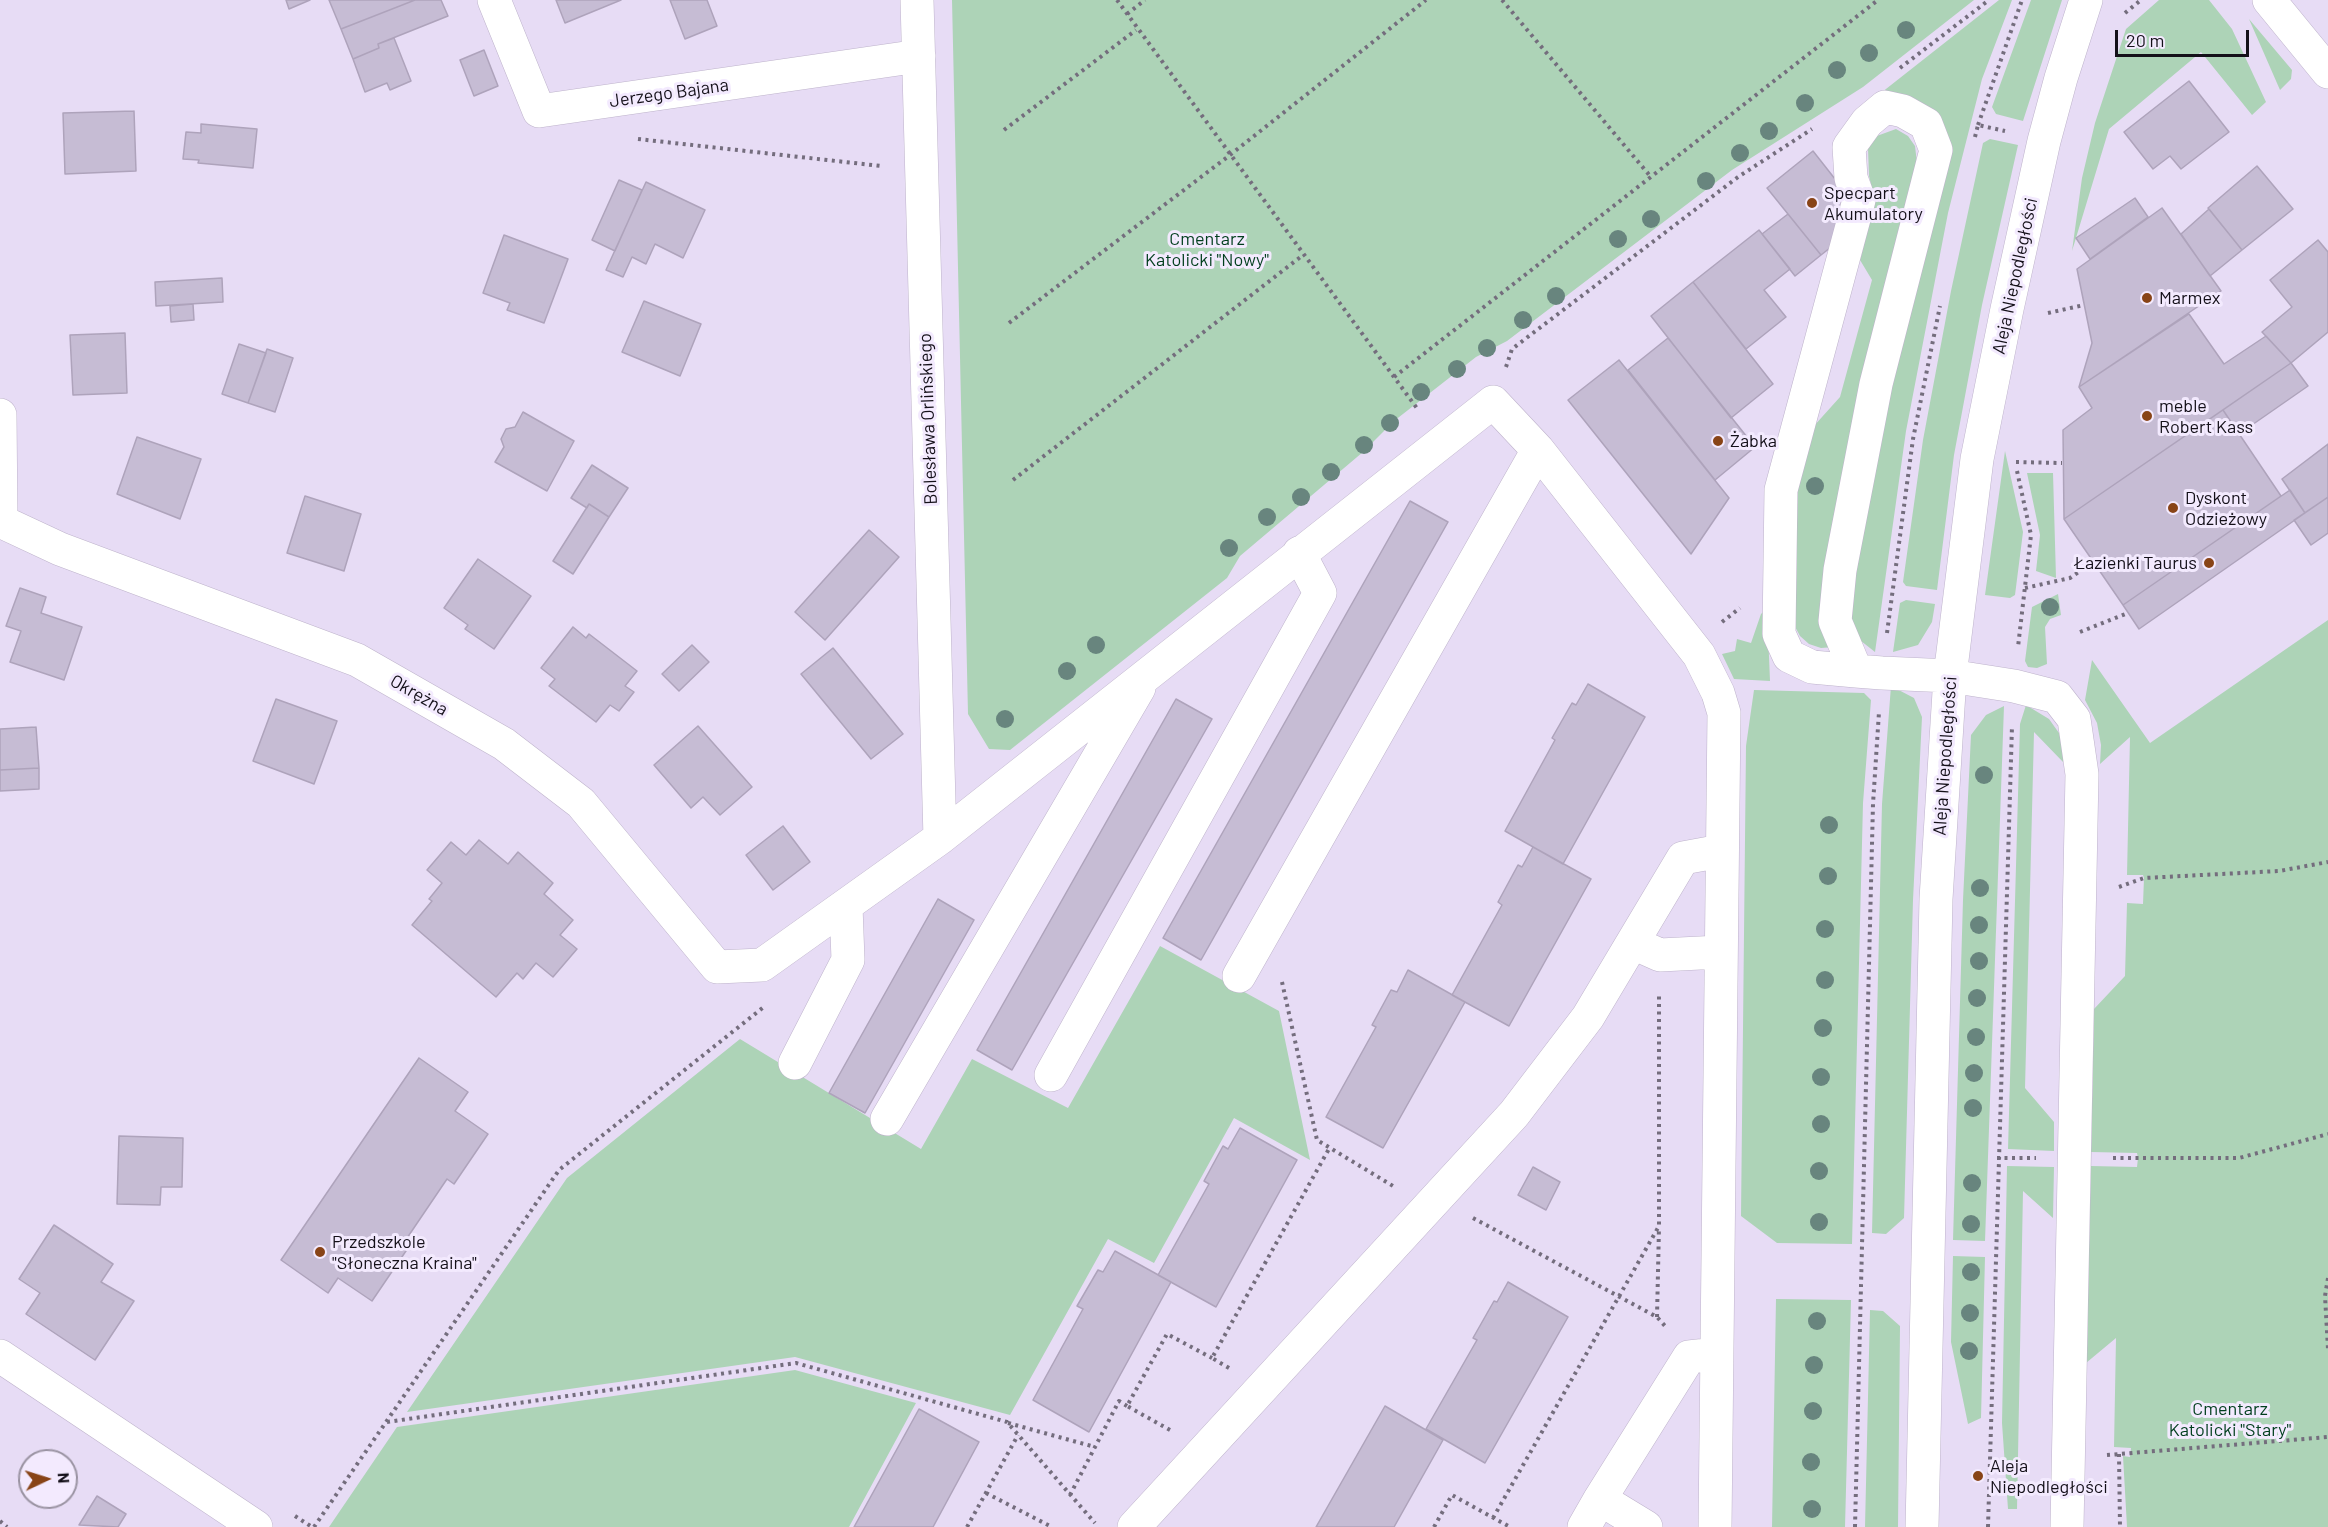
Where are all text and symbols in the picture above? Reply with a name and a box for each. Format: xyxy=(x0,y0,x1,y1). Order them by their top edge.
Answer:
scale bar xyxy=(2118,18,2252,56)
text: 20 m xyxy=(2126,29,2164,51)
street label: Jerzego Bajana xyxy=(608,74,730,112)
place label: Specpart Akumulatory xyxy=(1824,182,1923,224)
marker: Specpart Akumulatory xyxy=(1805,196,1819,210)
street label: Aleja Niepodległości xyxy=(1988,196,2042,356)
park label: Cmentarz Katolicki "Nowy" xyxy=(1145,228,1269,270)
place label: Marmex xyxy=(2159,287,2220,309)
marker: Marmex xyxy=(2140,291,2154,305)
street label: Bolesława Orlińskiego xyxy=(914,333,942,505)
place label: meble Robert Kass xyxy=(2159,395,2253,438)
marker: meble Robert Kass xyxy=(2140,409,2154,423)
place label: Żabka xyxy=(1730,430,1777,452)
marker: Żabka xyxy=(1711,434,1725,448)
place label: Dyskont Odzieżowy xyxy=(2185,487,2267,530)
marker: Dyskont Odzieżowy xyxy=(2166,501,2180,515)
place label: Łazienki Taurus xyxy=(2074,552,2197,574)
marker: Łazienki Taurus xyxy=(2202,556,2216,570)
street label: Okrężna xyxy=(386,670,452,720)
street label: Aleja Niepodległości xyxy=(1929,676,1961,836)
place label: Przedszkole "Słoneczna Kraina" xyxy=(332,1231,477,1274)
marker: Przedszkole "Słoneczna Kraina" xyxy=(313,1245,327,1259)
park label: Cmentarz Katolicki "Stary" xyxy=(2169,1398,2291,1440)
north arrow xyxy=(18,1449,78,1509)
place label: Aleja Niepodległości xyxy=(1990,1455,2108,1498)
marker: Aleja Niepodległości xyxy=(1971,1469,1985,1483)
text: N xyxy=(55,1472,74,1484)

